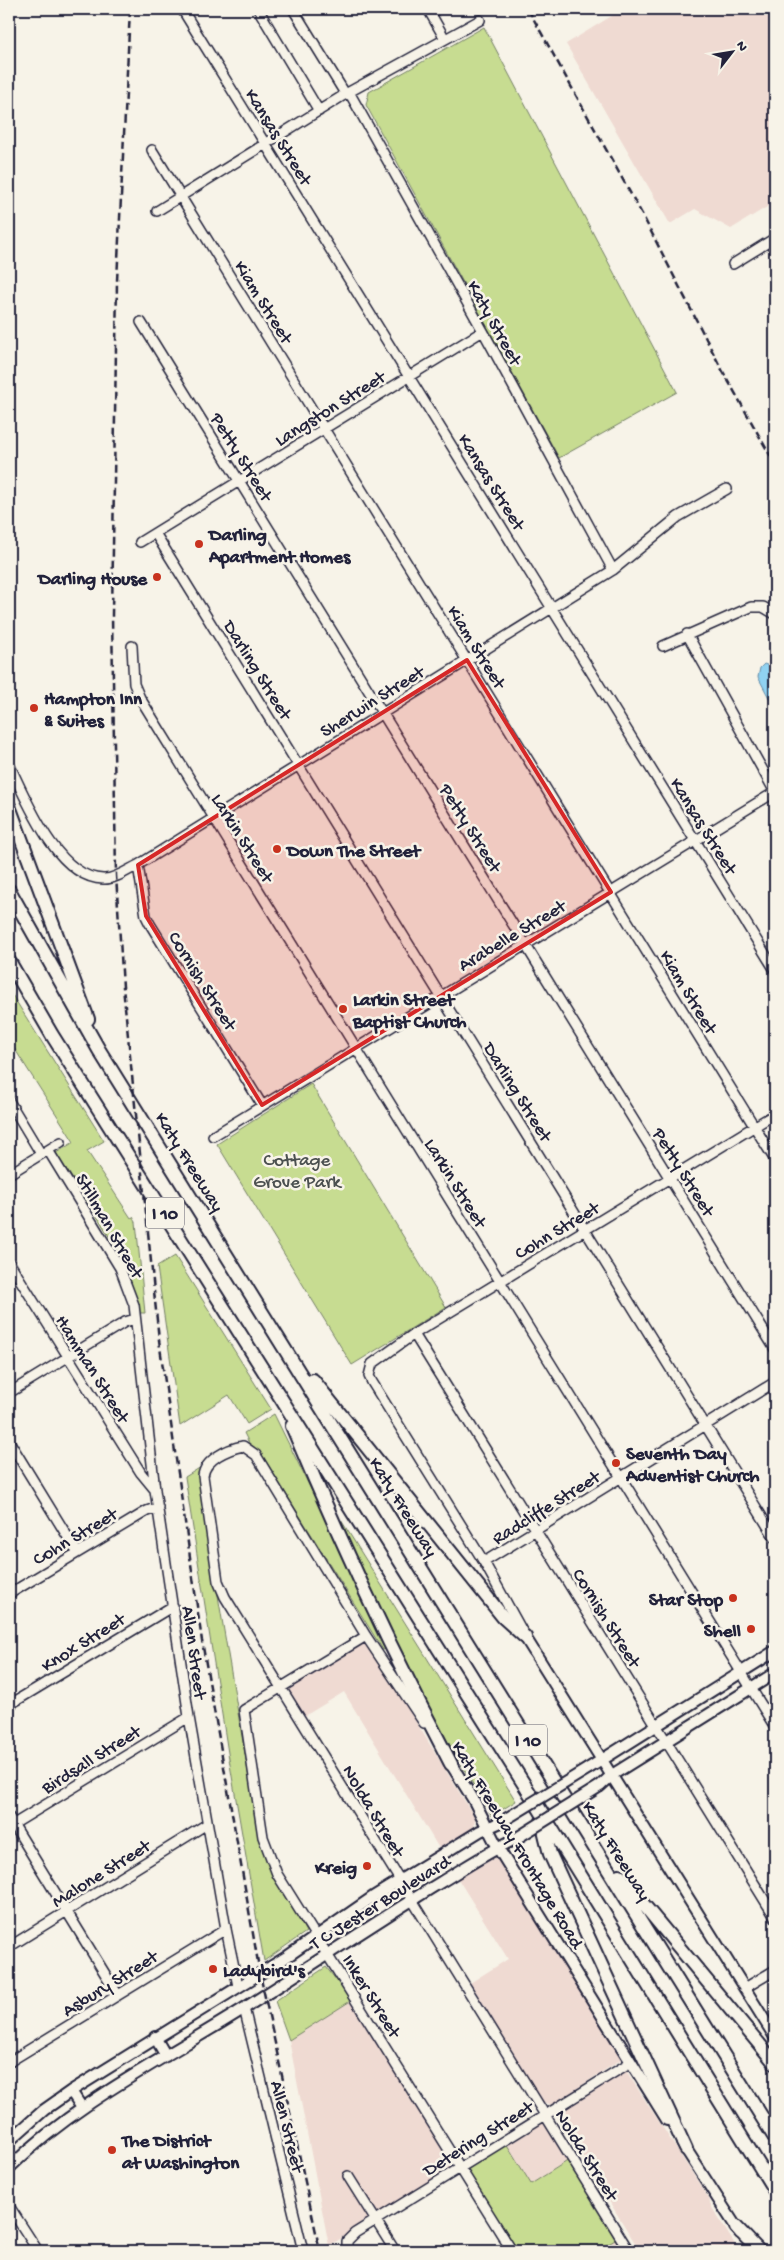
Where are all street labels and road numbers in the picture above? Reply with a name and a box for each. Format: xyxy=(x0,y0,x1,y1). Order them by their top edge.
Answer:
street label: Kansas Street xyxy=(238,85,317,192)
street label: Kiam Street xyxy=(227,257,298,351)
street label: Katy Street xyxy=(460,277,527,372)
street label: Langston Street xyxy=(271,366,392,453)
street label: Petty Street xyxy=(203,408,278,508)
street label: Kansas Street xyxy=(451,430,530,537)
street label: Kiam Street xyxy=(440,602,511,696)
street label: Darling Street xyxy=(215,615,297,727)
street label: Sherwin Street xyxy=(316,661,431,744)
street label: Kansas Street xyxy=(663,774,742,881)
street label: Petty Street xyxy=(432,779,507,879)
street label: Larkin Street xyxy=(205,790,279,890)
street label: Arabelle Street xyxy=(455,895,573,978)
street label: Cornish Street xyxy=(161,928,242,1038)
street label: Kiam Street xyxy=(653,947,722,1041)
street label: Darling Street xyxy=(475,1037,557,1149)
street label: Katy Freeway xyxy=(148,1109,228,1218)
street label: Petty Street xyxy=(645,1123,720,1223)
street label: Larkin Street xyxy=(418,1135,492,1235)
street label: Stillman Street xyxy=(69,1170,148,1285)
street label: Cohn Street xyxy=(511,1197,606,1266)
road number: I 10 xyxy=(146,1198,184,1228)
street label: Hamman Street xyxy=(49,1312,135,1430)
street label: Katy Freeway xyxy=(362,1454,442,1563)
street label: Radcliffe Street xyxy=(489,1465,607,1551)
street label: Cohn Street xyxy=(29,1503,124,1572)
street label: Cornish Street xyxy=(565,1565,646,1675)
street label: Allen Street xyxy=(175,1605,211,1703)
street label: Knox Street xyxy=(38,1608,132,1679)
street label: Birdsall Street xyxy=(37,1720,148,1801)
road number: I 10 xyxy=(509,1724,547,1756)
street label: Katy Freeway Frontage Road xyxy=(445,1738,588,1955)
street label: Nolda Street xyxy=(336,1762,410,1864)
street label: Katy Freeway xyxy=(575,1798,655,1907)
street label: Malone Street xyxy=(48,1834,157,1914)
street label: T C Jester Boulevard xyxy=(305,1850,457,1957)
street label: Asbury Street xyxy=(59,1945,165,2023)
street label: Inker Street xyxy=(335,1951,406,2045)
street label: Allen Street xyxy=(263,2079,309,2177)
street label: Detering Street xyxy=(418,2096,540,2184)
street label: Nolda Street xyxy=(548,2106,623,2208)

